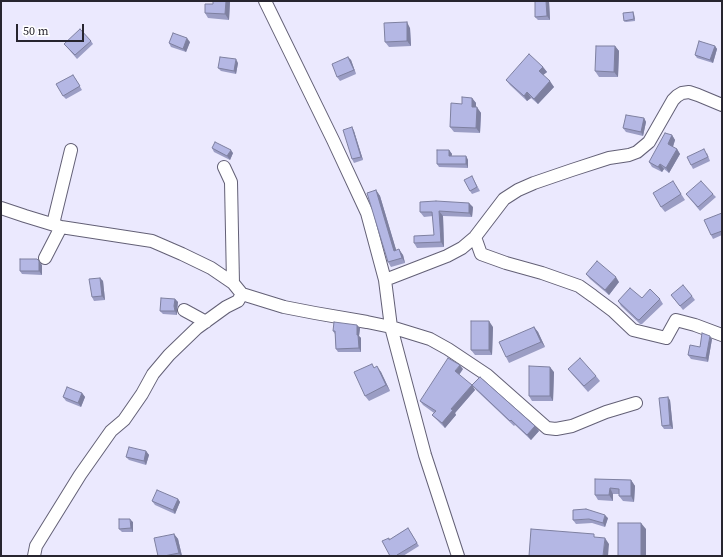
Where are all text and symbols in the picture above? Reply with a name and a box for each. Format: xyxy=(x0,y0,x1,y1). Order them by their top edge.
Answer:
scale bar xyxy=(18,16,86,42)
text: 50 m xyxy=(23,23,49,39)

